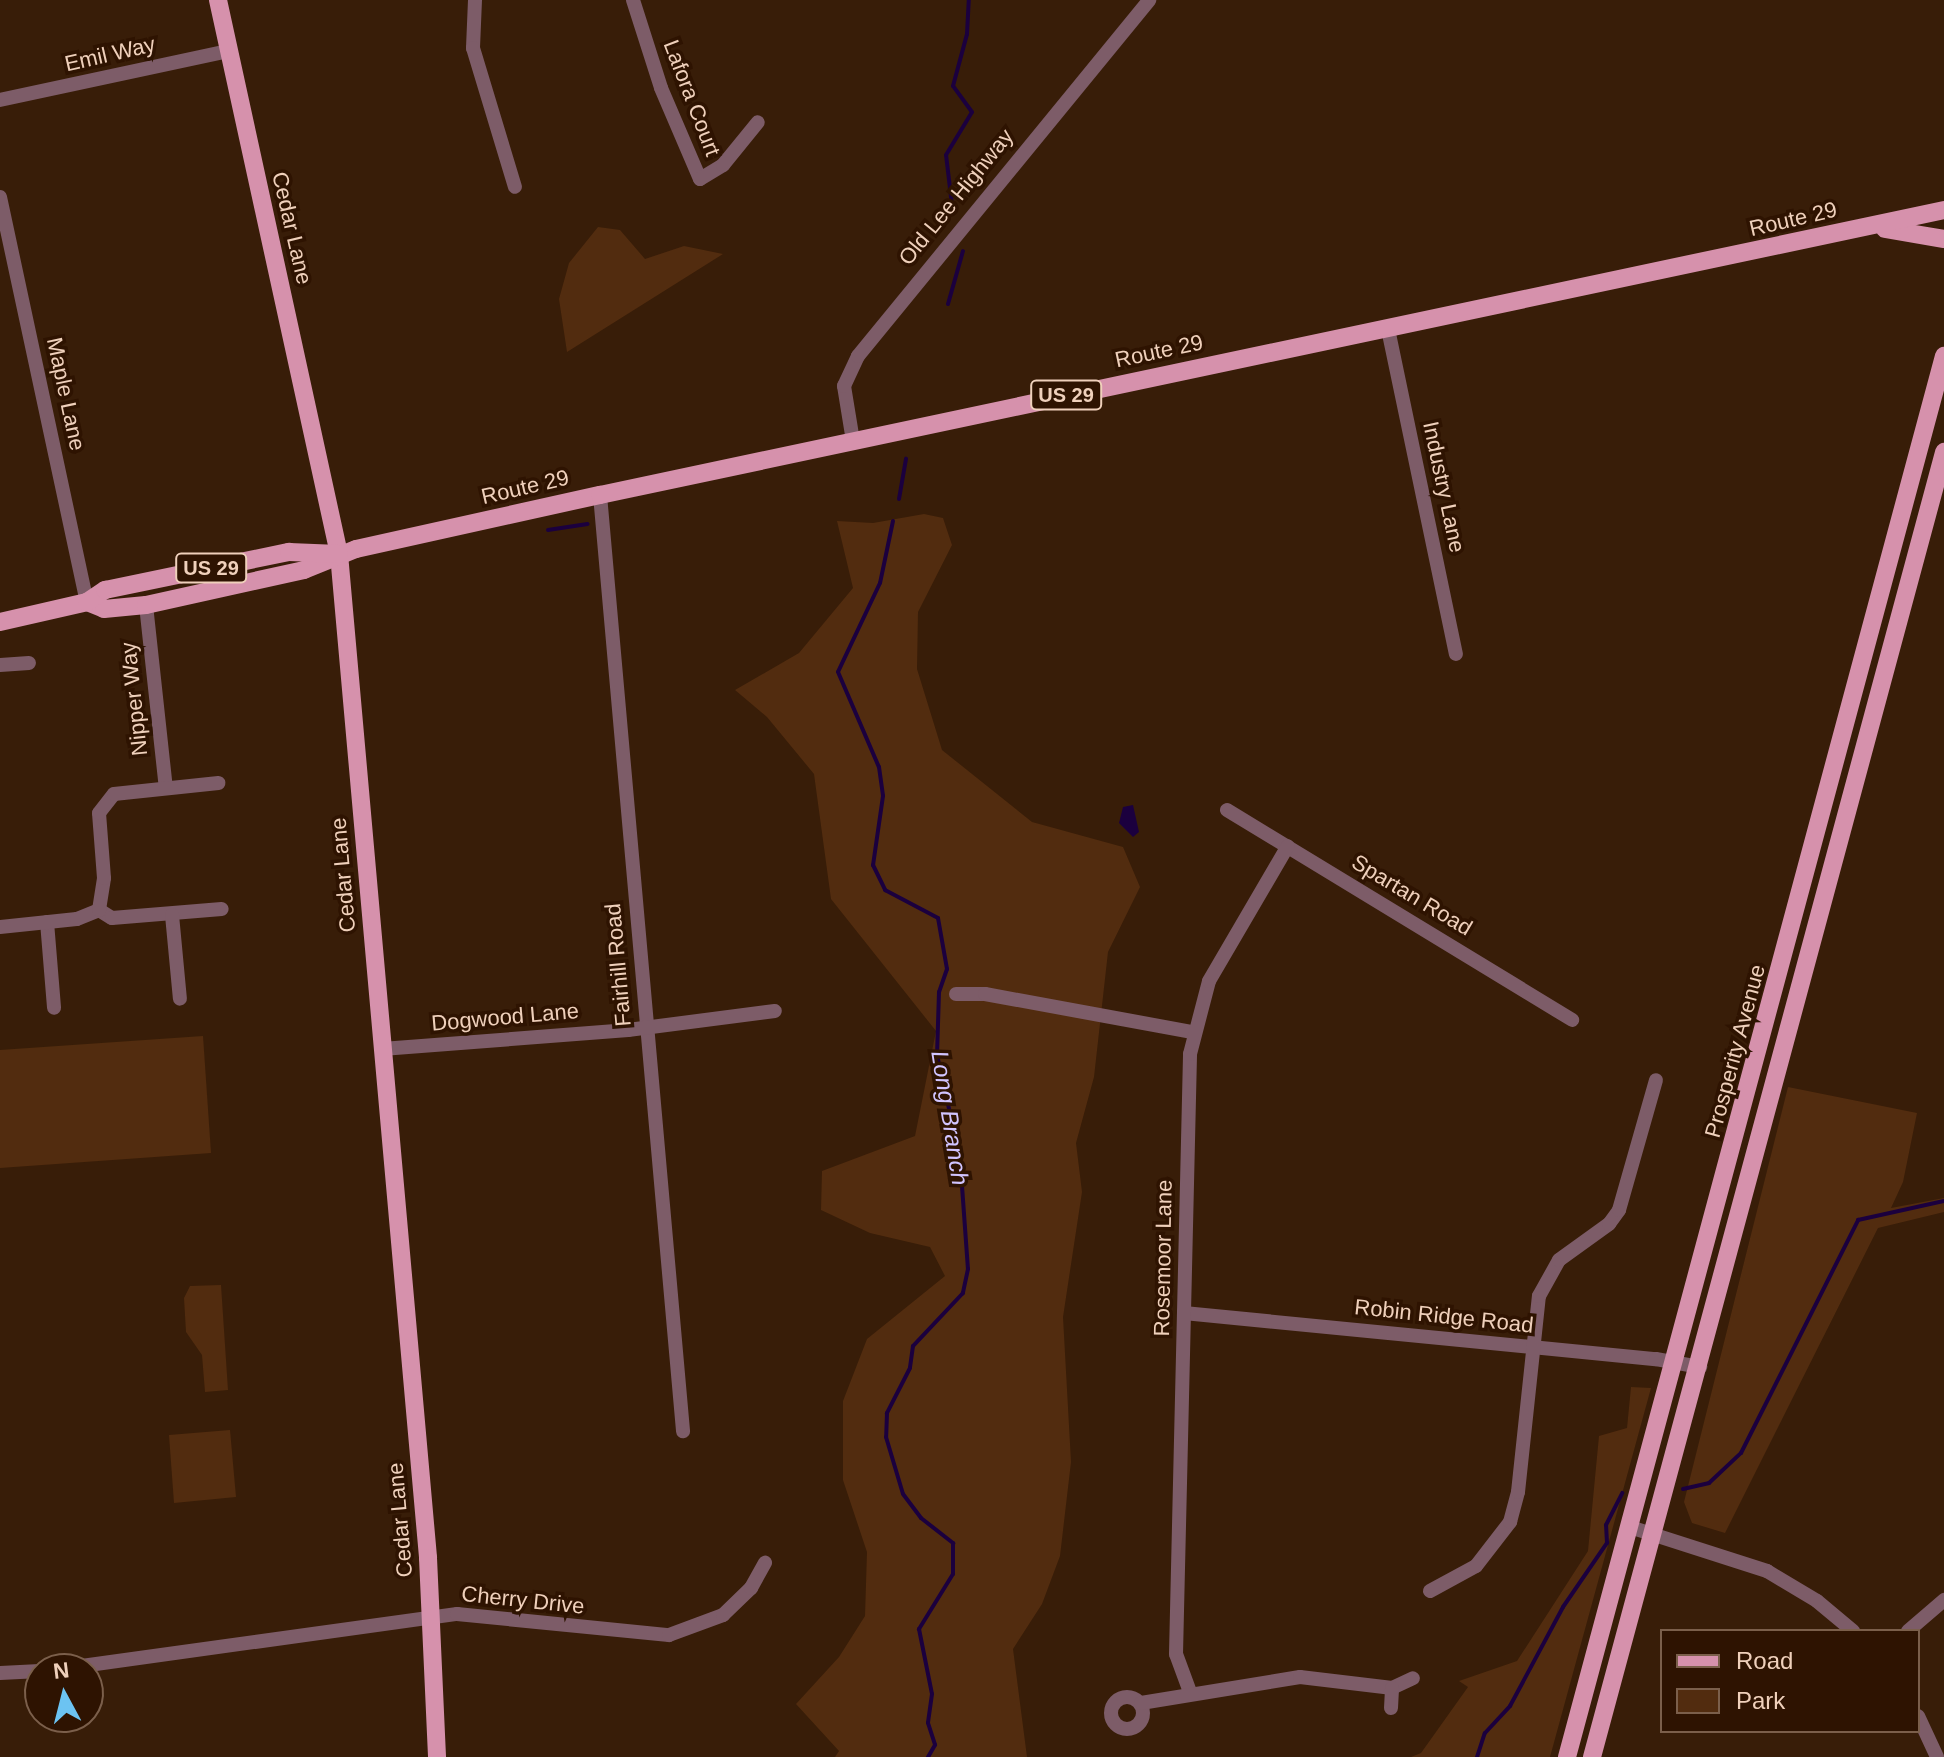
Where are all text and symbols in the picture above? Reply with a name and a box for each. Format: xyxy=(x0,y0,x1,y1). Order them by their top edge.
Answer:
street label: Emil Way xyxy=(62,31,158,77)
street label: Lafora Court xyxy=(658,36,726,160)
street label: Old Lee Highway xyxy=(893,124,1019,270)
street label: Cedar Lane xyxy=(266,169,318,287)
street label: Route 29 xyxy=(1747,196,1839,242)
street label: Route 29 xyxy=(1113,329,1205,373)
street label: Maple Lane xyxy=(41,335,91,453)
road number: US 29 xyxy=(1030,379,1102,411)
street label: Industry Lane xyxy=(1417,419,1471,555)
street label: Route 29 xyxy=(479,464,571,510)
road number: US 29 xyxy=(175,552,247,584)
street label: Nipper Way xyxy=(115,641,153,757)
street label: Cedar Lane xyxy=(325,817,361,933)
street label: Spartan Road xyxy=(1347,849,1477,941)
street label: Fairhill Road xyxy=(599,902,637,1028)
street label: Prosperity Avenue xyxy=(1699,961,1771,1141)
street label: Dogwood Lane xyxy=(430,997,580,1037)
water label: Long Branch xyxy=(925,1049,975,1187)
street label: Rosemoor Lane xyxy=(1148,1180,1178,1336)
street label: Robin Ridge Road xyxy=(1353,1293,1535,1339)
street label: Cedar Lane xyxy=(382,1462,418,1578)
street label: Cherry Drive xyxy=(460,1580,586,1620)
legend xyxy=(1660,1629,1920,1733)
text: Road xyxy=(1736,1647,1793,1674)
north arrow xyxy=(24,1653,104,1733)
text: N xyxy=(52,1657,71,1684)
text: Park xyxy=(1736,1687,1785,1714)

